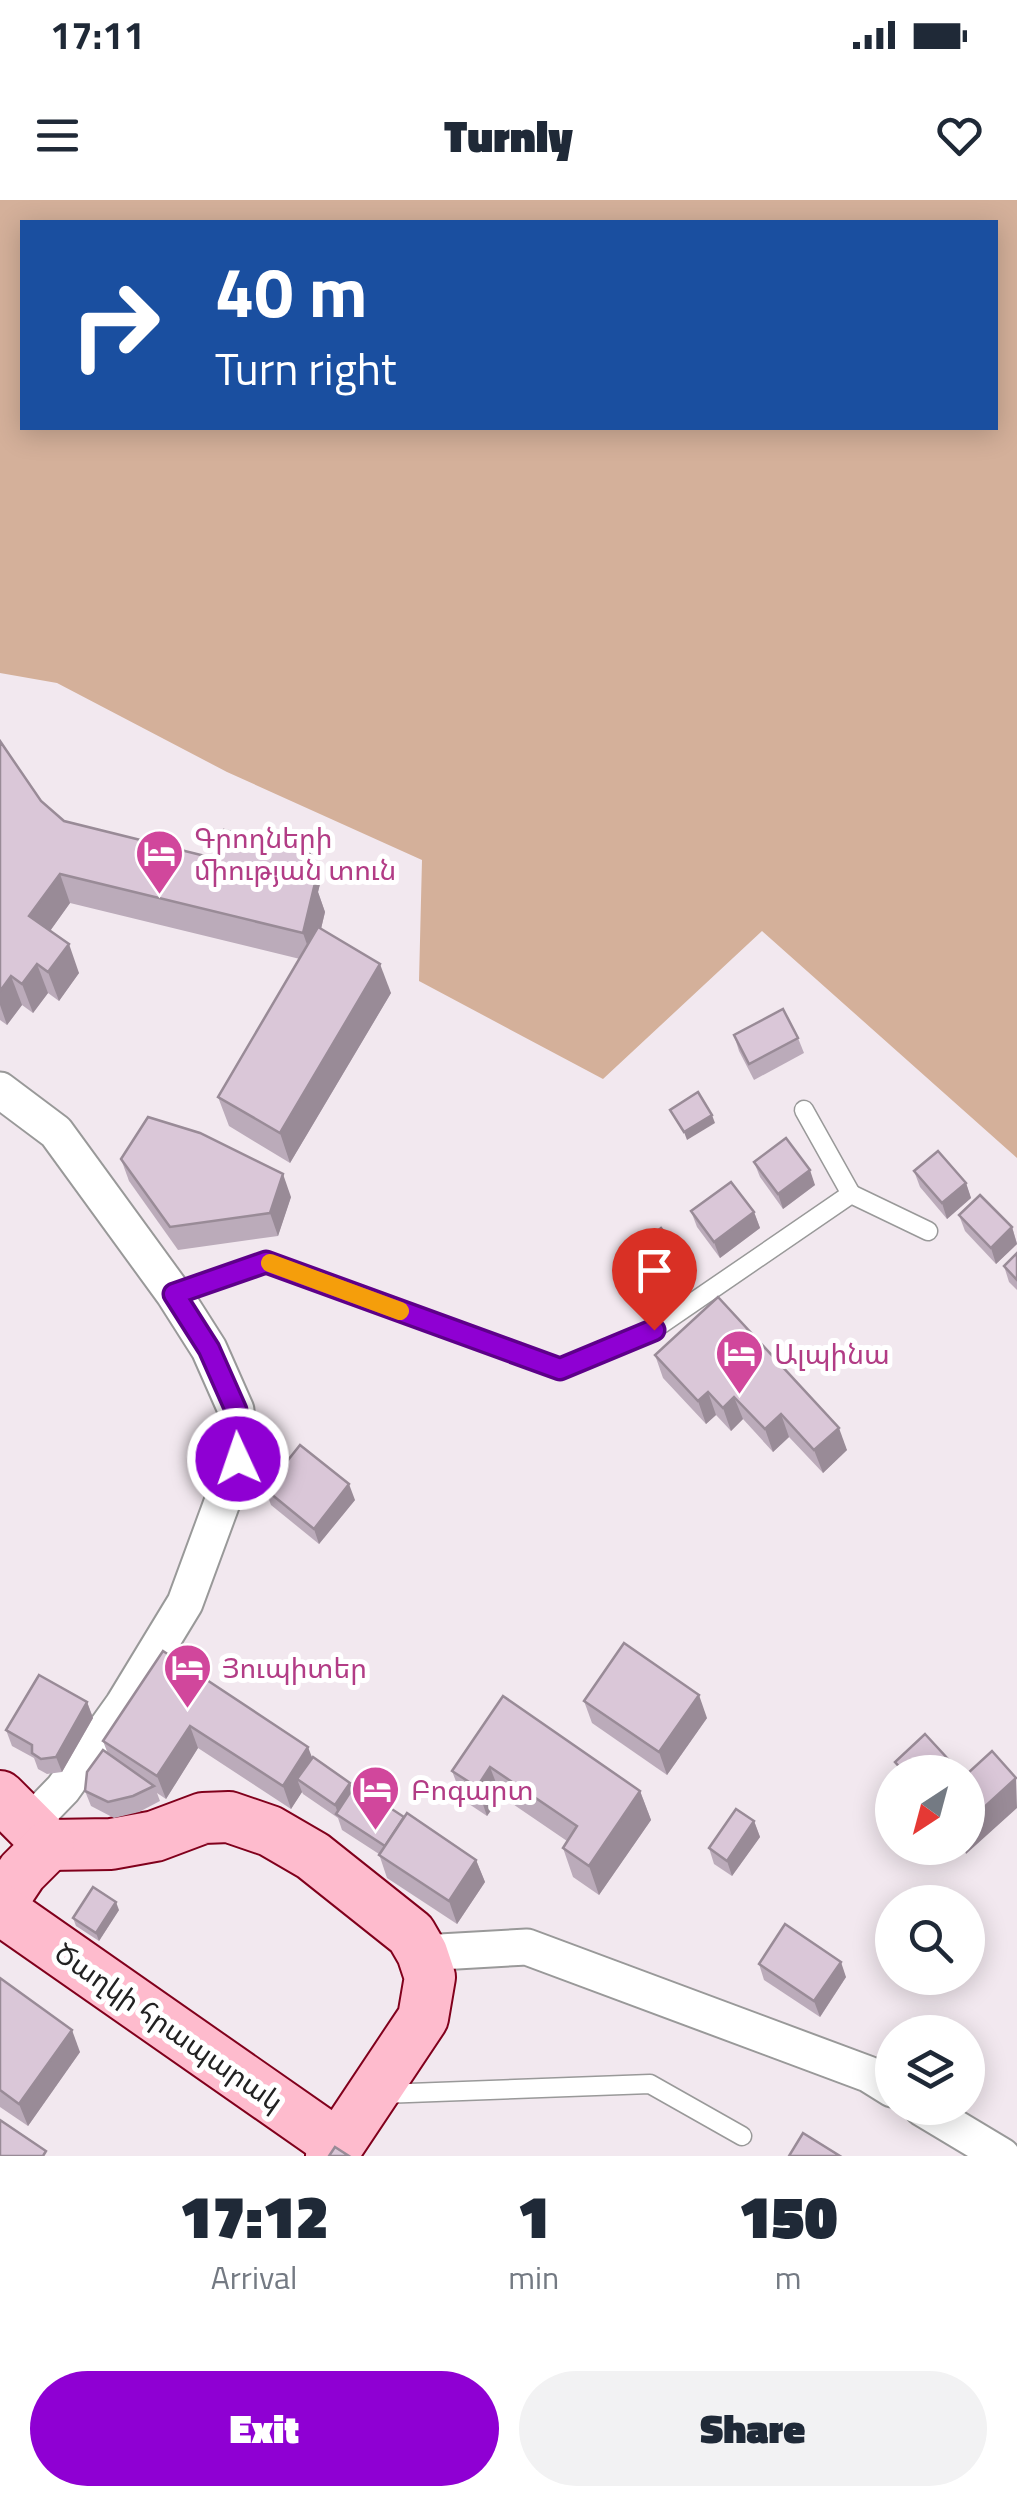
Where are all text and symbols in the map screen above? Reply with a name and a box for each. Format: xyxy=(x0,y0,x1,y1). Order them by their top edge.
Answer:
text: 17:11 xyxy=(50,6,145,64)
text: Turnly xyxy=(444,101,573,169)
icon: menu xyxy=(30,108,85,163)
icon: heart xyxy=(932,108,987,163)
text: 40 m xyxy=(215,238,368,344)
icon: right xyxy=(50,260,180,390)
text: Turn right xyxy=(215,334,397,402)
place label: Գրողների միության տուն xyxy=(194,816,396,891)
hotel icon: Գրողների միության տուն xyxy=(133,828,185,896)
pin xyxy=(612,1228,697,1331)
icon: arrive xyxy=(627,1243,682,1298)
hotel icon: Ալպինա xyxy=(713,1328,765,1396)
place label: Ալպինա xyxy=(774,1332,890,1375)
position arrow xyxy=(186,1407,290,1511)
hotel icon: Յուպիտեր xyxy=(161,1642,213,1710)
place label: Յուպիտեր xyxy=(222,1646,367,1689)
north arrow xyxy=(875,1755,985,1865)
map controls xyxy=(875,1755,985,2125)
hotel icon: Բոգարտ xyxy=(350,1764,402,1832)
place label: Բոգարտ xyxy=(411,1768,534,1811)
button: search xyxy=(875,1885,985,1995)
street label: Ծաղկի հրապարակ xyxy=(46,1931,293,2122)
button: layers xyxy=(875,2015,985,2125)
text: 17:12 xyxy=(179,2170,329,2261)
text: 1 xyxy=(517,2170,550,2261)
text: 150 xyxy=(739,2170,838,2261)
text: Arrival xyxy=(211,2253,297,2301)
text: min xyxy=(508,2253,559,2301)
text: m xyxy=(775,2253,801,2301)
button: Exit xyxy=(30,2371,499,2486)
button: Share xyxy=(519,2371,987,2486)

